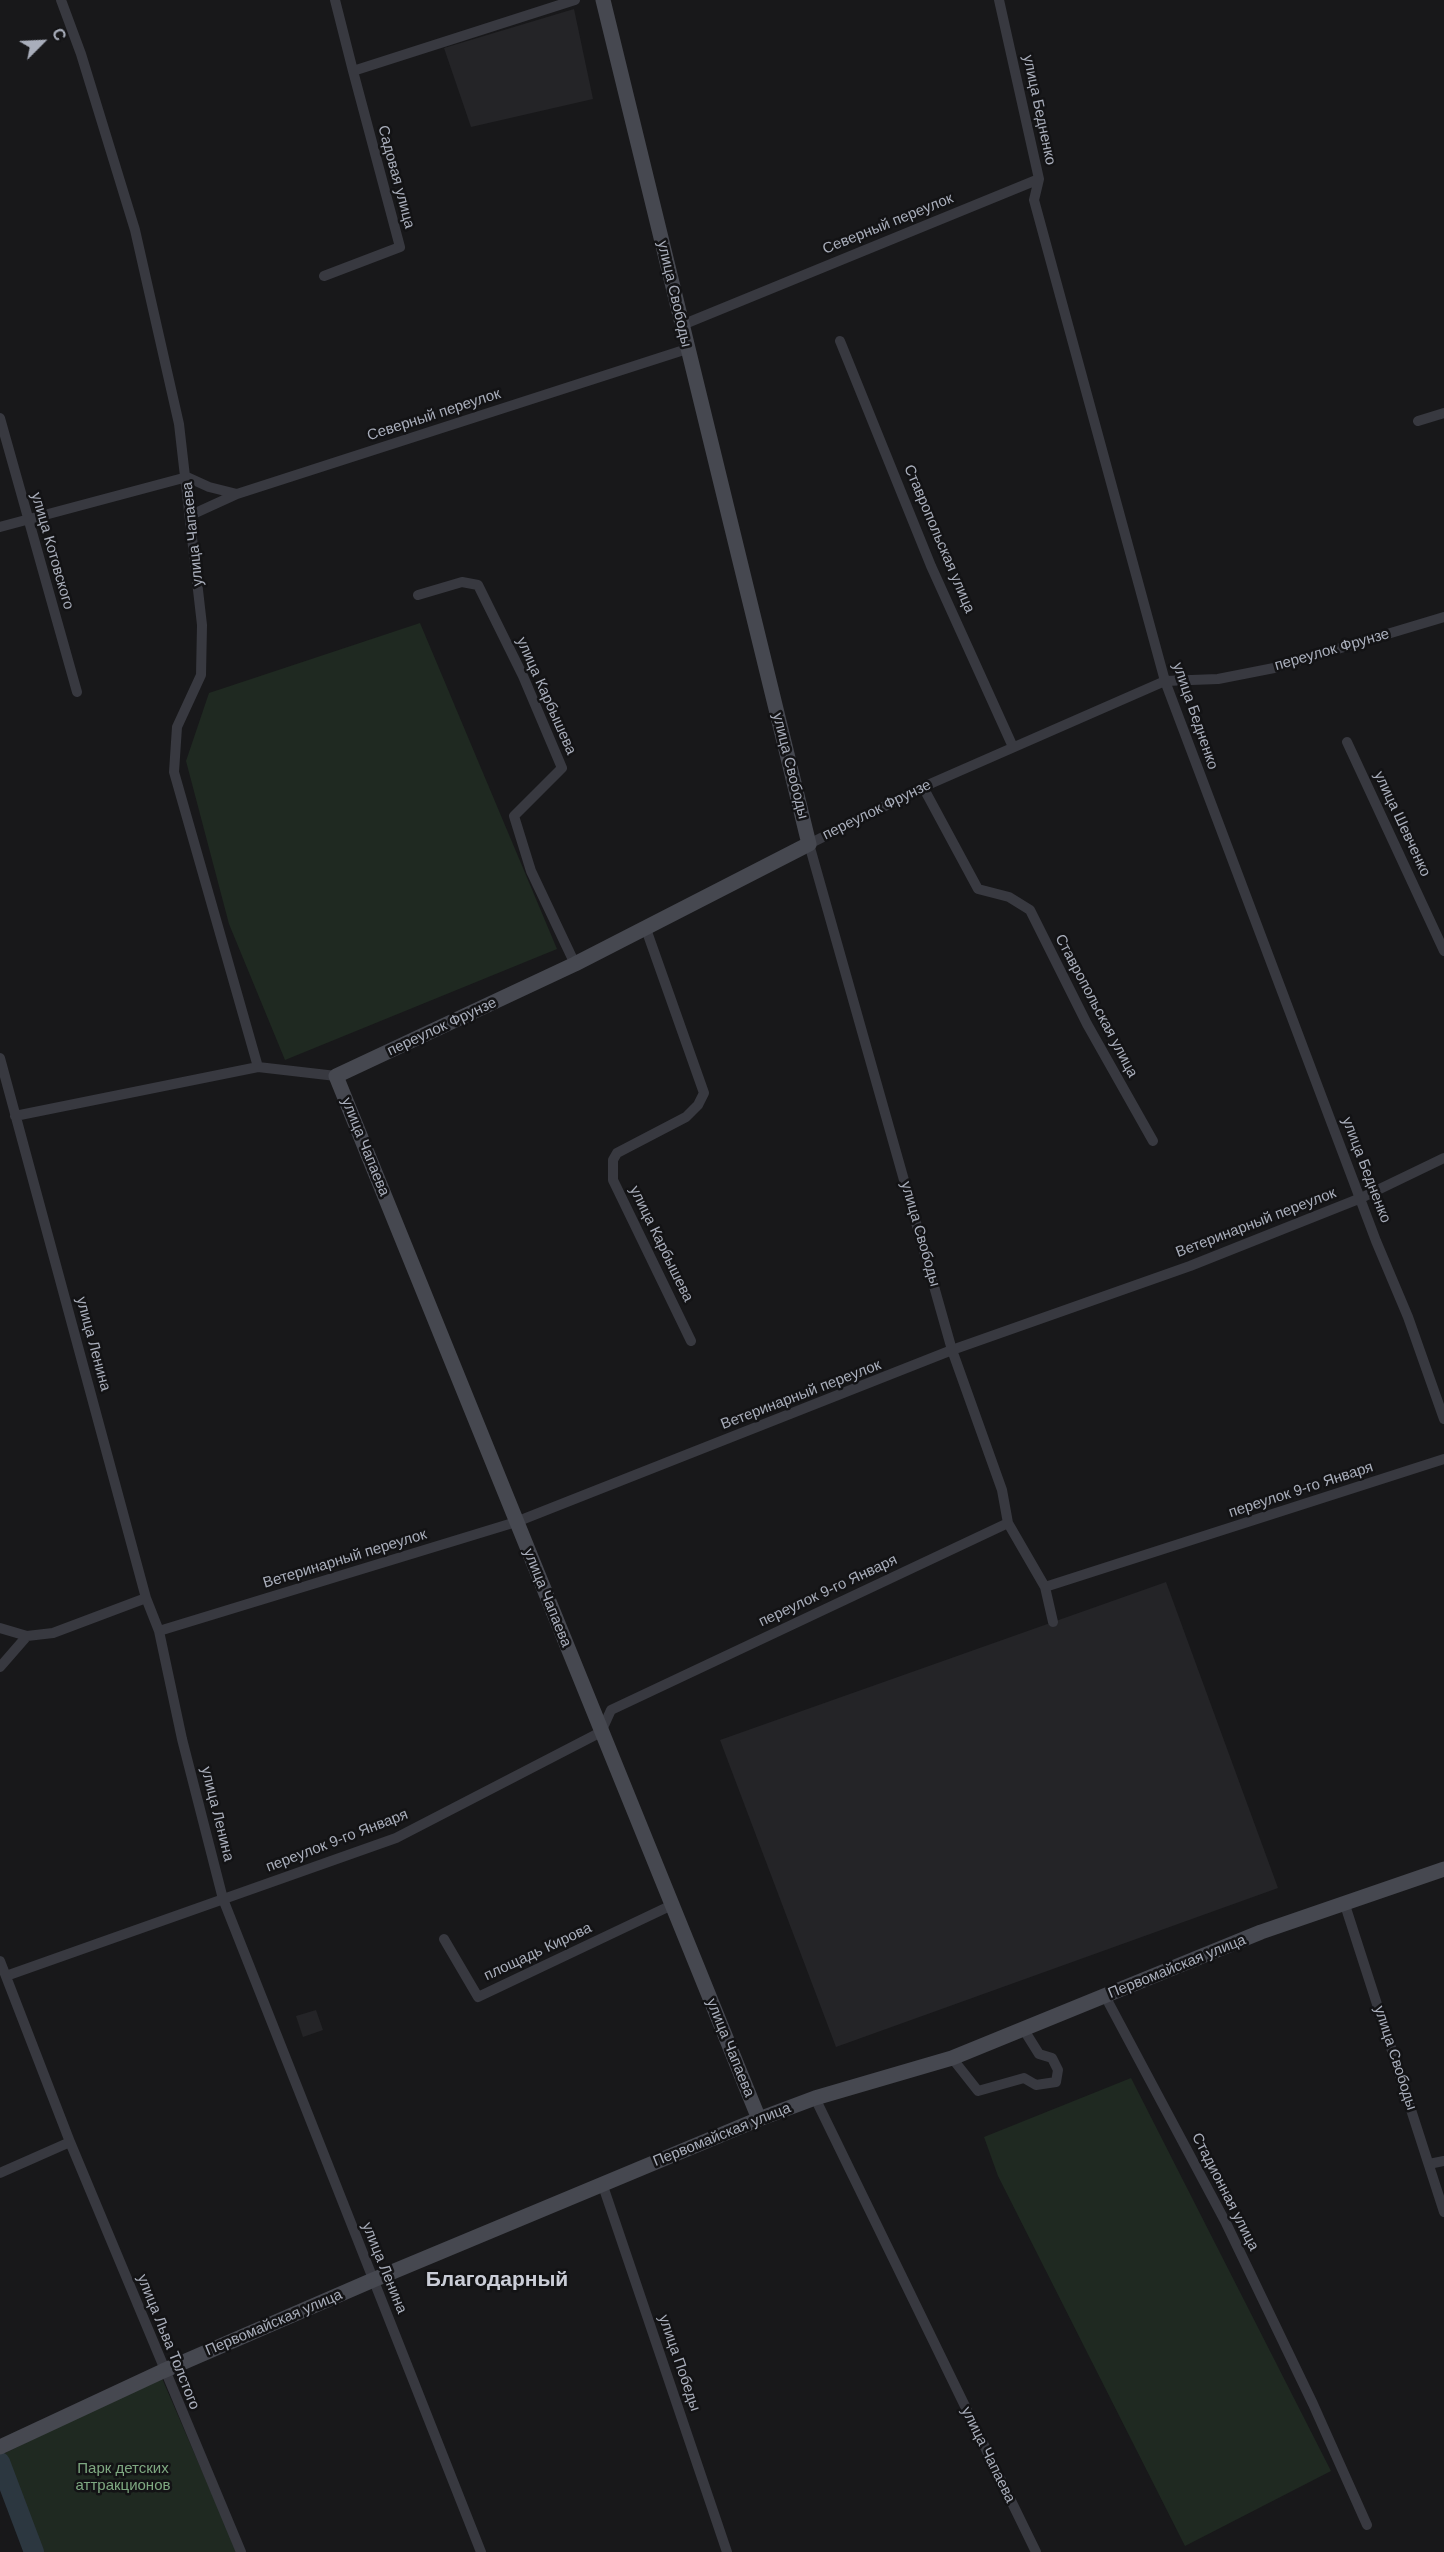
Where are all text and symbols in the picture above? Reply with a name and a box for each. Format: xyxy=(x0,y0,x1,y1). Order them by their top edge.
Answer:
north arrow xyxy=(12,12,72,72)
text: С xyxy=(49,26,69,43)
street label: улица Бедненко xyxy=(1019,53,1059,167)
street label: Садовая улица xyxy=(374,123,418,231)
street label: Северный переулок xyxy=(820,190,956,258)
street label: улица Свободы xyxy=(653,239,695,349)
street label: Северный переулок xyxy=(365,385,503,445)
street label: Ставропольская улица xyxy=(900,462,978,616)
street label: улица Чапаева xyxy=(179,481,207,587)
street label: улица Котовского xyxy=(27,490,77,612)
street label: переулок Фрунзе xyxy=(1273,625,1391,675)
street label: улица Карбышева xyxy=(512,634,580,758)
street label: улица Бедненко xyxy=(1168,660,1222,772)
street label: улица Свободы xyxy=(768,711,812,821)
street label: улица Шевченко xyxy=(1370,768,1434,880)
street label: переулок Фрунзе xyxy=(820,776,934,844)
street label: Ставропольская улица xyxy=(1051,931,1141,1081)
street label: переулок Фрунзе xyxy=(384,994,500,1060)
street label: улица Чапаева xyxy=(337,1095,393,1199)
street label: улица Бедненко xyxy=(1338,1114,1394,1226)
street label: улица Свободы xyxy=(896,1179,944,1289)
street label: улица Карбышева xyxy=(625,1183,697,1305)
street label: Ветеринарный переулок xyxy=(1173,1184,1339,1262)
street label: улица Ленина xyxy=(72,1295,114,1393)
street label: Ветеринарный переулок xyxy=(718,1356,884,1434)
street label: переулок 9-го Января xyxy=(1227,1458,1375,1522)
street label: Ветеринарный переулок xyxy=(261,1526,429,1592)
street label: улица Чапаева xyxy=(519,1546,575,1650)
street label: переулок 9-го Января xyxy=(756,1551,900,1631)
street label: улица Ленина xyxy=(197,1765,237,1863)
street label: переулок 9-го Января xyxy=(263,1806,411,1876)
street label: площадь Кирова xyxy=(481,1919,595,1985)
street label: Первомайская улица xyxy=(1106,1931,1248,2003)
street label: улица Чапаева xyxy=(702,1996,758,2100)
street label: улица Свободы xyxy=(1370,2004,1420,2112)
street label: Первомайская улица xyxy=(651,2099,793,2171)
street label: Стадионная улица xyxy=(1188,2130,1262,2254)
street label: улица Ленина xyxy=(358,2220,410,2316)
district label: Благодарный xyxy=(426,2267,568,2293)
street label: улица Льва Толстого xyxy=(133,2272,203,2412)
street label: Первомайская улица xyxy=(203,2286,345,2360)
street label: улица Победы xyxy=(654,2313,704,2413)
street label: улица Чапаева xyxy=(957,2404,1019,2506)
park label: Парк детских аттракционов xyxy=(76,2460,170,2495)

